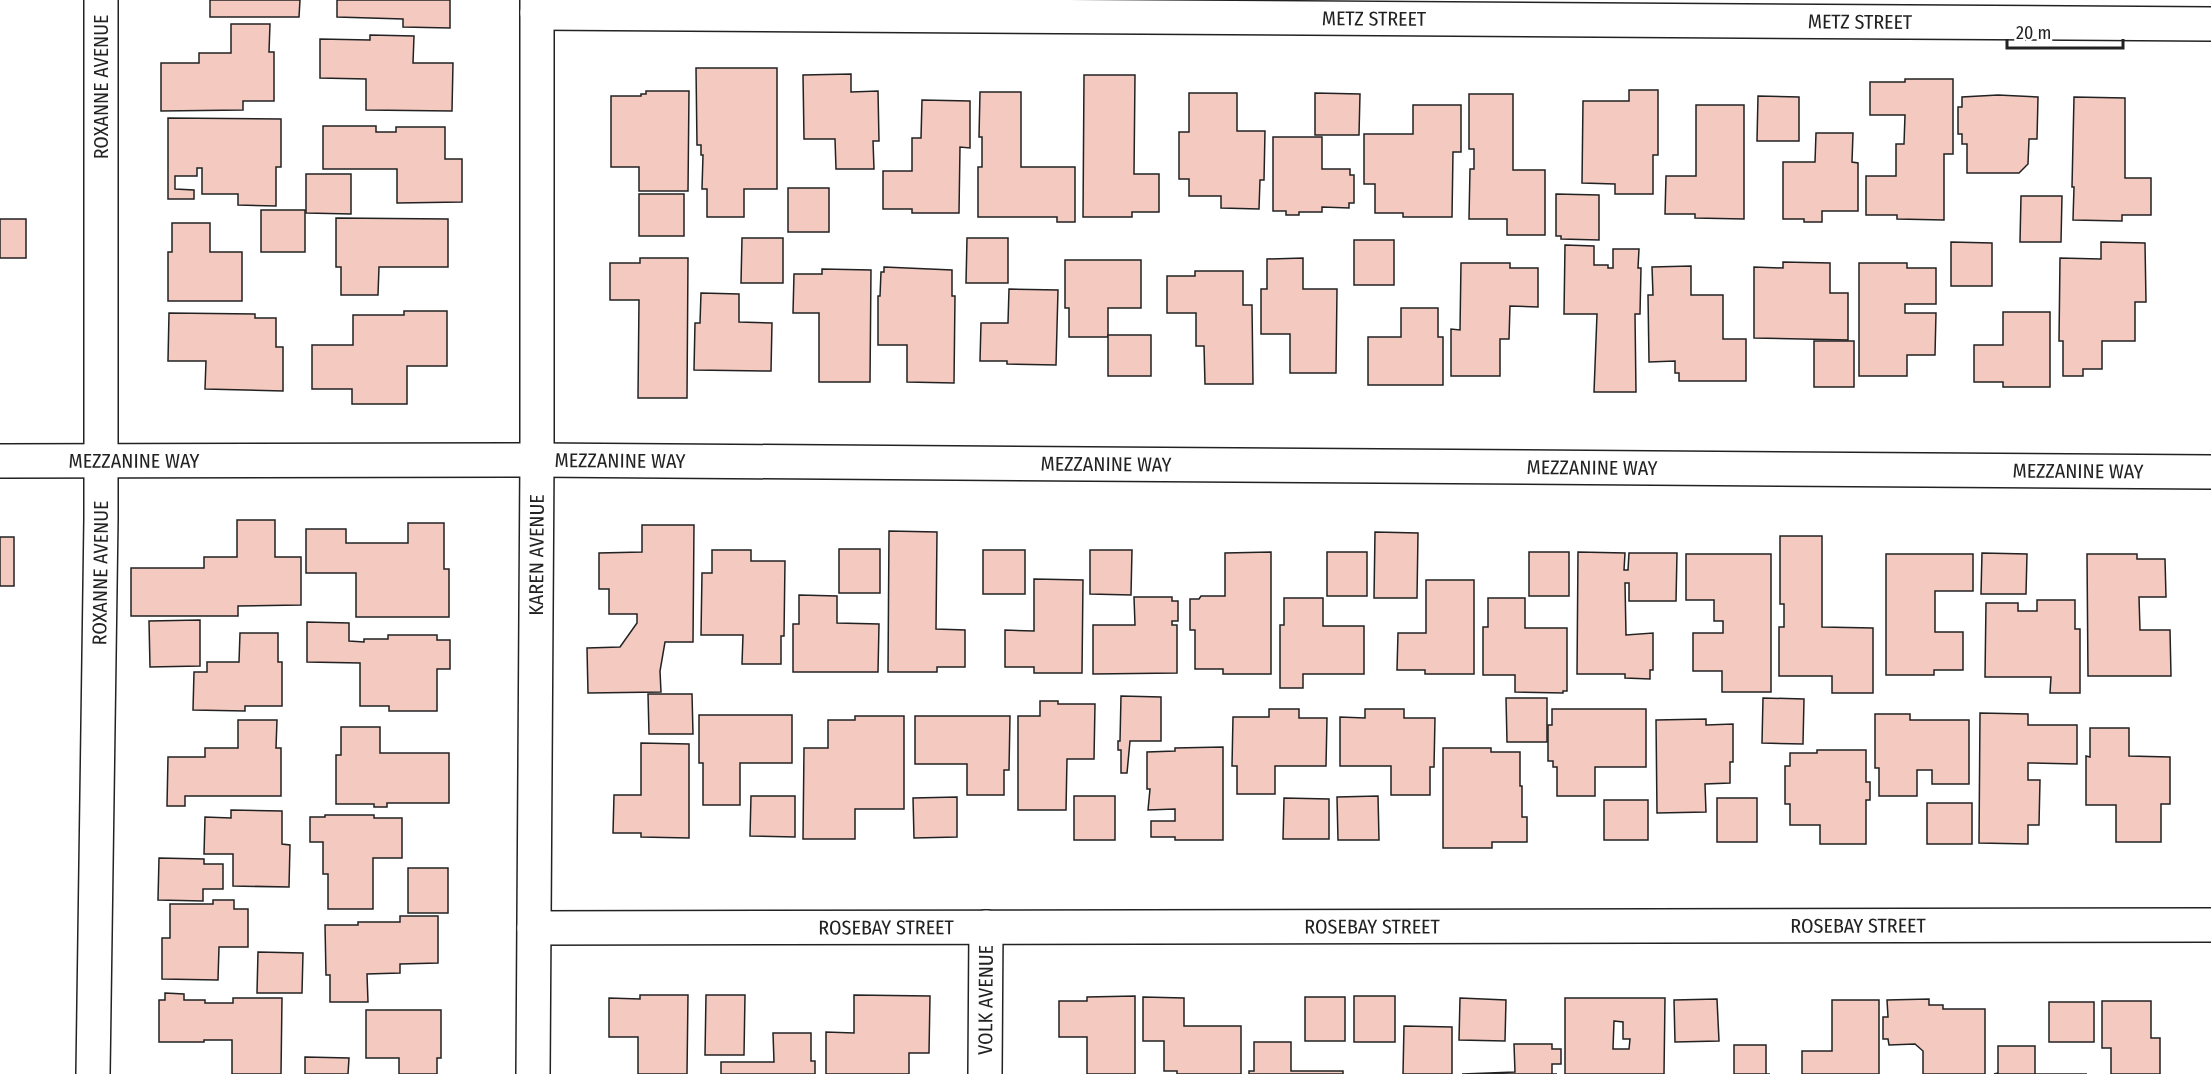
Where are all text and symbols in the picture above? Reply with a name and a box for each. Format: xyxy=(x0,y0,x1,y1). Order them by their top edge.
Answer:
street label: METZ STREET xyxy=(1322,6,1427,31)
street label: METZ STREET xyxy=(1808,9,1913,34)
scale bar xyxy=(2007,12,2122,50)
street label: ROXANNE AVENUE xyxy=(89,15,113,159)
text: 20 m xyxy=(2016,22,2051,44)
street label: MEZZANINE WAY xyxy=(554,448,686,473)
street label: MEZZANINE WAY xyxy=(69,449,200,473)
street label: MEZZANINE WAY xyxy=(1040,452,1172,477)
street label: MEZZANINE WAY xyxy=(1526,455,1658,480)
street label: MEZZANINE WAY xyxy=(2012,459,2144,484)
street label: KAREN AVENUE xyxy=(524,494,549,616)
street label: ROXANNE AVENUE xyxy=(87,501,113,646)
street label: ROSEBAY STREET xyxy=(1304,914,1440,939)
street label: ROSEBAY STREET xyxy=(1790,914,1926,938)
street label: ROSEBAY STREET xyxy=(818,915,954,939)
street label: VOLK AVENUE xyxy=(973,945,998,1055)

